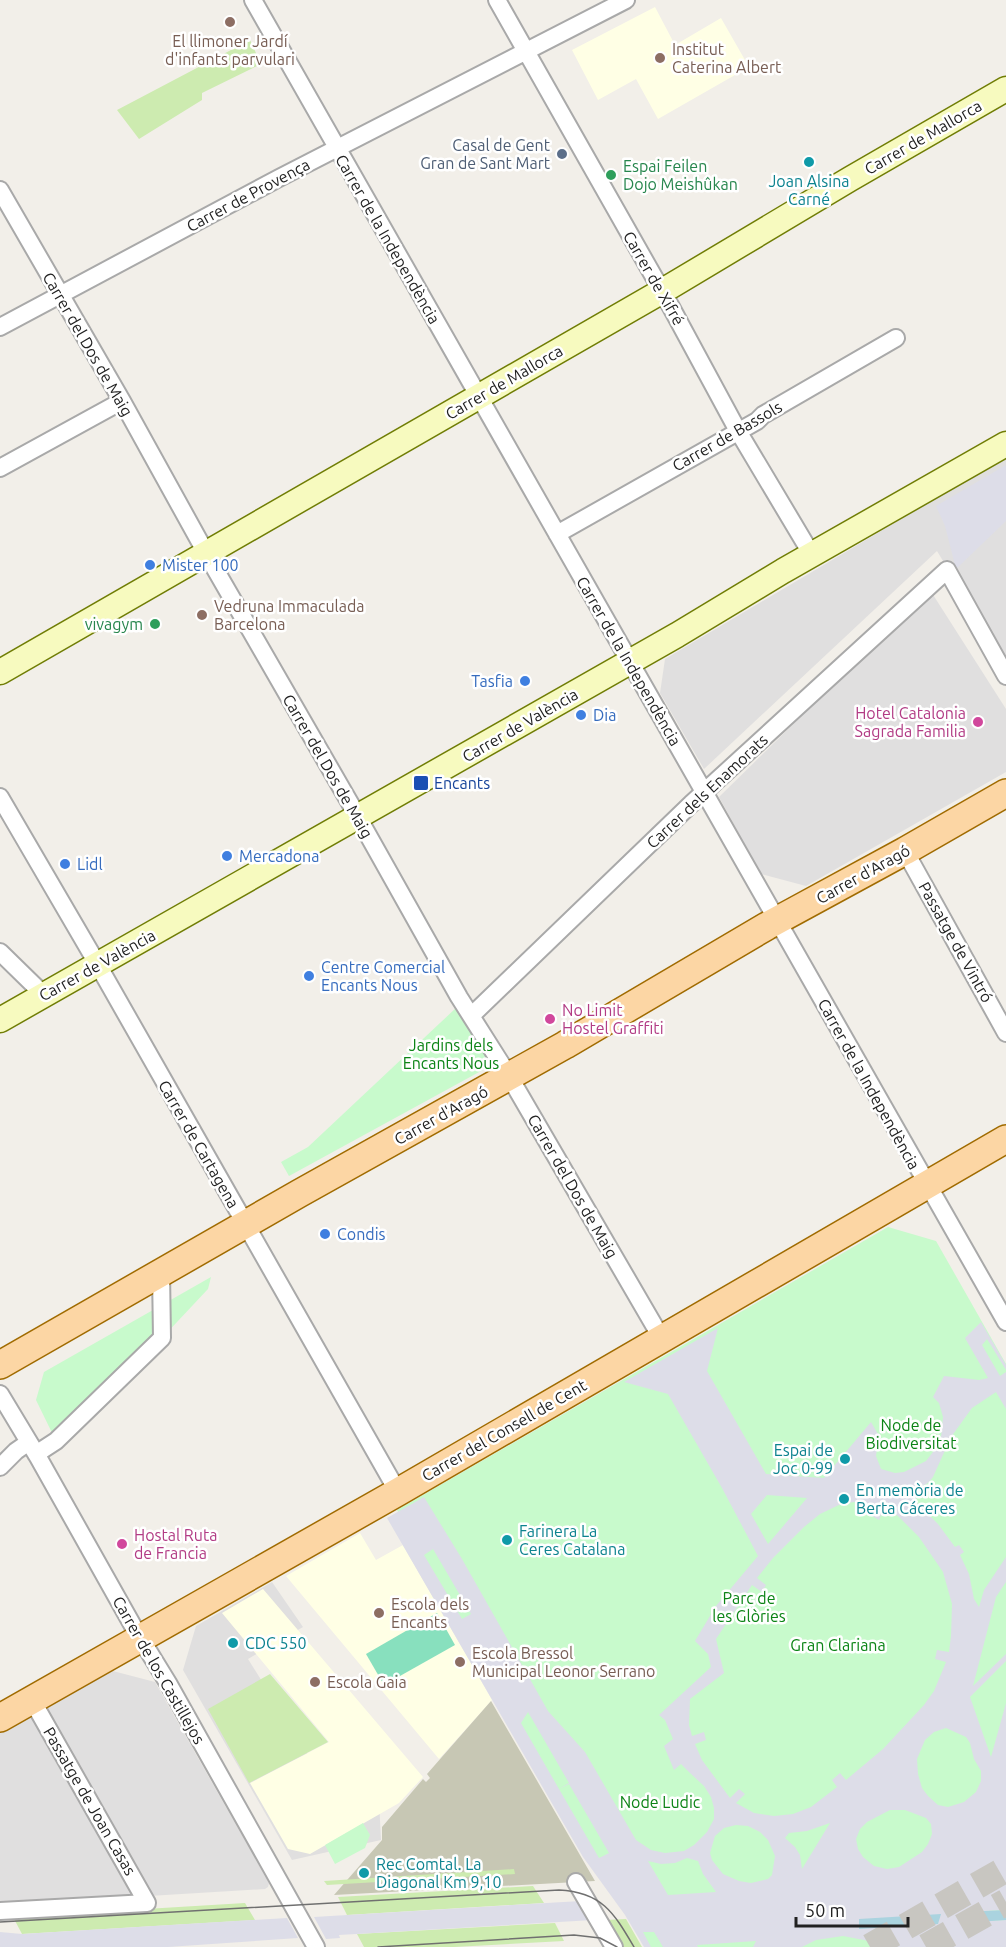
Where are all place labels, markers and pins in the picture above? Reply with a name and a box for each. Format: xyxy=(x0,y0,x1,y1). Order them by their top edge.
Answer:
marker: El llimoner Jardí d'infants parvulari xyxy=(223,15,237,29)
place label: El llimoner Jardí d'infants parvulari xyxy=(165,32,295,68)
place label: Institut Caterina Albert xyxy=(672,40,782,76)
marker: Institut Caterina Albert xyxy=(653,51,667,65)
place label: Casal de Gent Gran de Sant Mart xyxy=(420,136,551,172)
marker: Casal de Gent Gran de Sant Mart xyxy=(555,147,569,161)
marker: Joan Alsina Carné xyxy=(802,155,816,169)
place label: Espai Feilen Dojo Meishûkan xyxy=(623,157,738,193)
marker: Espai Feilen Dojo Meishûkan xyxy=(604,168,618,182)
place label: Joan Alsina Carné xyxy=(768,172,850,208)
place label: Mister 100 xyxy=(162,556,239,574)
marker: Mister 100 xyxy=(143,558,157,572)
place label: Vedruna Immaculada Barcelona xyxy=(214,597,365,633)
marker: Vedruna Immaculada Barcelona xyxy=(195,608,209,622)
place label: vivagym xyxy=(85,615,143,633)
marker: vivagym xyxy=(148,617,162,631)
place label: Tasfia xyxy=(471,672,513,690)
marker: Tasfia xyxy=(518,674,532,688)
place label: Hotel Catalonia Sagrada Familia xyxy=(855,704,966,740)
place label: Dia xyxy=(593,706,616,724)
marker: Dia xyxy=(574,708,588,722)
marker: Hotel Catalonia Sagrada Familia xyxy=(971,715,985,729)
marker: Encants xyxy=(412,774,430,792)
place label: Encants xyxy=(434,774,490,792)
place label: Mercadona xyxy=(239,847,319,865)
marker: Mercadona xyxy=(220,849,234,863)
place label: Lidl xyxy=(77,855,103,873)
marker: Lidl xyxy=(58,857,72,871)
place label: Centre Comercial Encants Nous xyxy=(321,958,445,994)
marker: Centre Comercial Encants Nous xyxy=(302,969,316,983)
place label: No Limit Hostel Graffiti xyxy=(562,1001,664,1037)
marker: No Limit Hostel Graffiti xyxy=(543,1012,557,1026)
place label: Condis xyxy=(337,1225,386,1243)
marker: Condis xyxy=(318,1227,332,1241)
place label: Espai de Joc 0-99 xyxy=(773,1441,833,1477)
marker: Espai de Joc 0-99 xyxy=(838,1452,852,1466)
place label: En memòria de Berta Cáceres xyxy=(856,1481,964,1517)
marker: En memòria de Berta Cáceres xyxy=(837,1492,851,1506)
place label: Farinera La Ceres Catalana xyxy=(519,1522,625,1558)
place label: Hostal Ruta de Francia xyxy=(134,1526,217,1562)
marker: Farinera La Ceres Catalana xyxy=(500,1533,514,1547)
marker: Hostal Ruta de Francia xyxy=(115,1537,129,1551)
place label: Escola dels Encants xyxy=(391,1595,469,1631)
marker: Escola dels Encants xyxy=(372,1606,386,1620)
place label: CDC 550 xyxy=(245,1634,307,1652)
marker: CDC 550 xyxy=(226,1636,240,1650)
place label: Escola Bressol Municipal Leonor Serrano xyxy=(472,1644,655,1680)
marker: Escola Bressol Municipal Leonor Serrano xyxy=(453,1655,467,1669)
place label: Escola Gaia xyxy=(327,1673,407,1691)
marker: Escola Gaia xyxy=(308,1675,322,1689)
place label: Rec Comtal. La Diagonal Km 9,10 xyxy=(376,1855,501,1891)
marker: Rec Comtal. La Diagonal Km 9,10 xyxy=(357,1866,371,1880)

